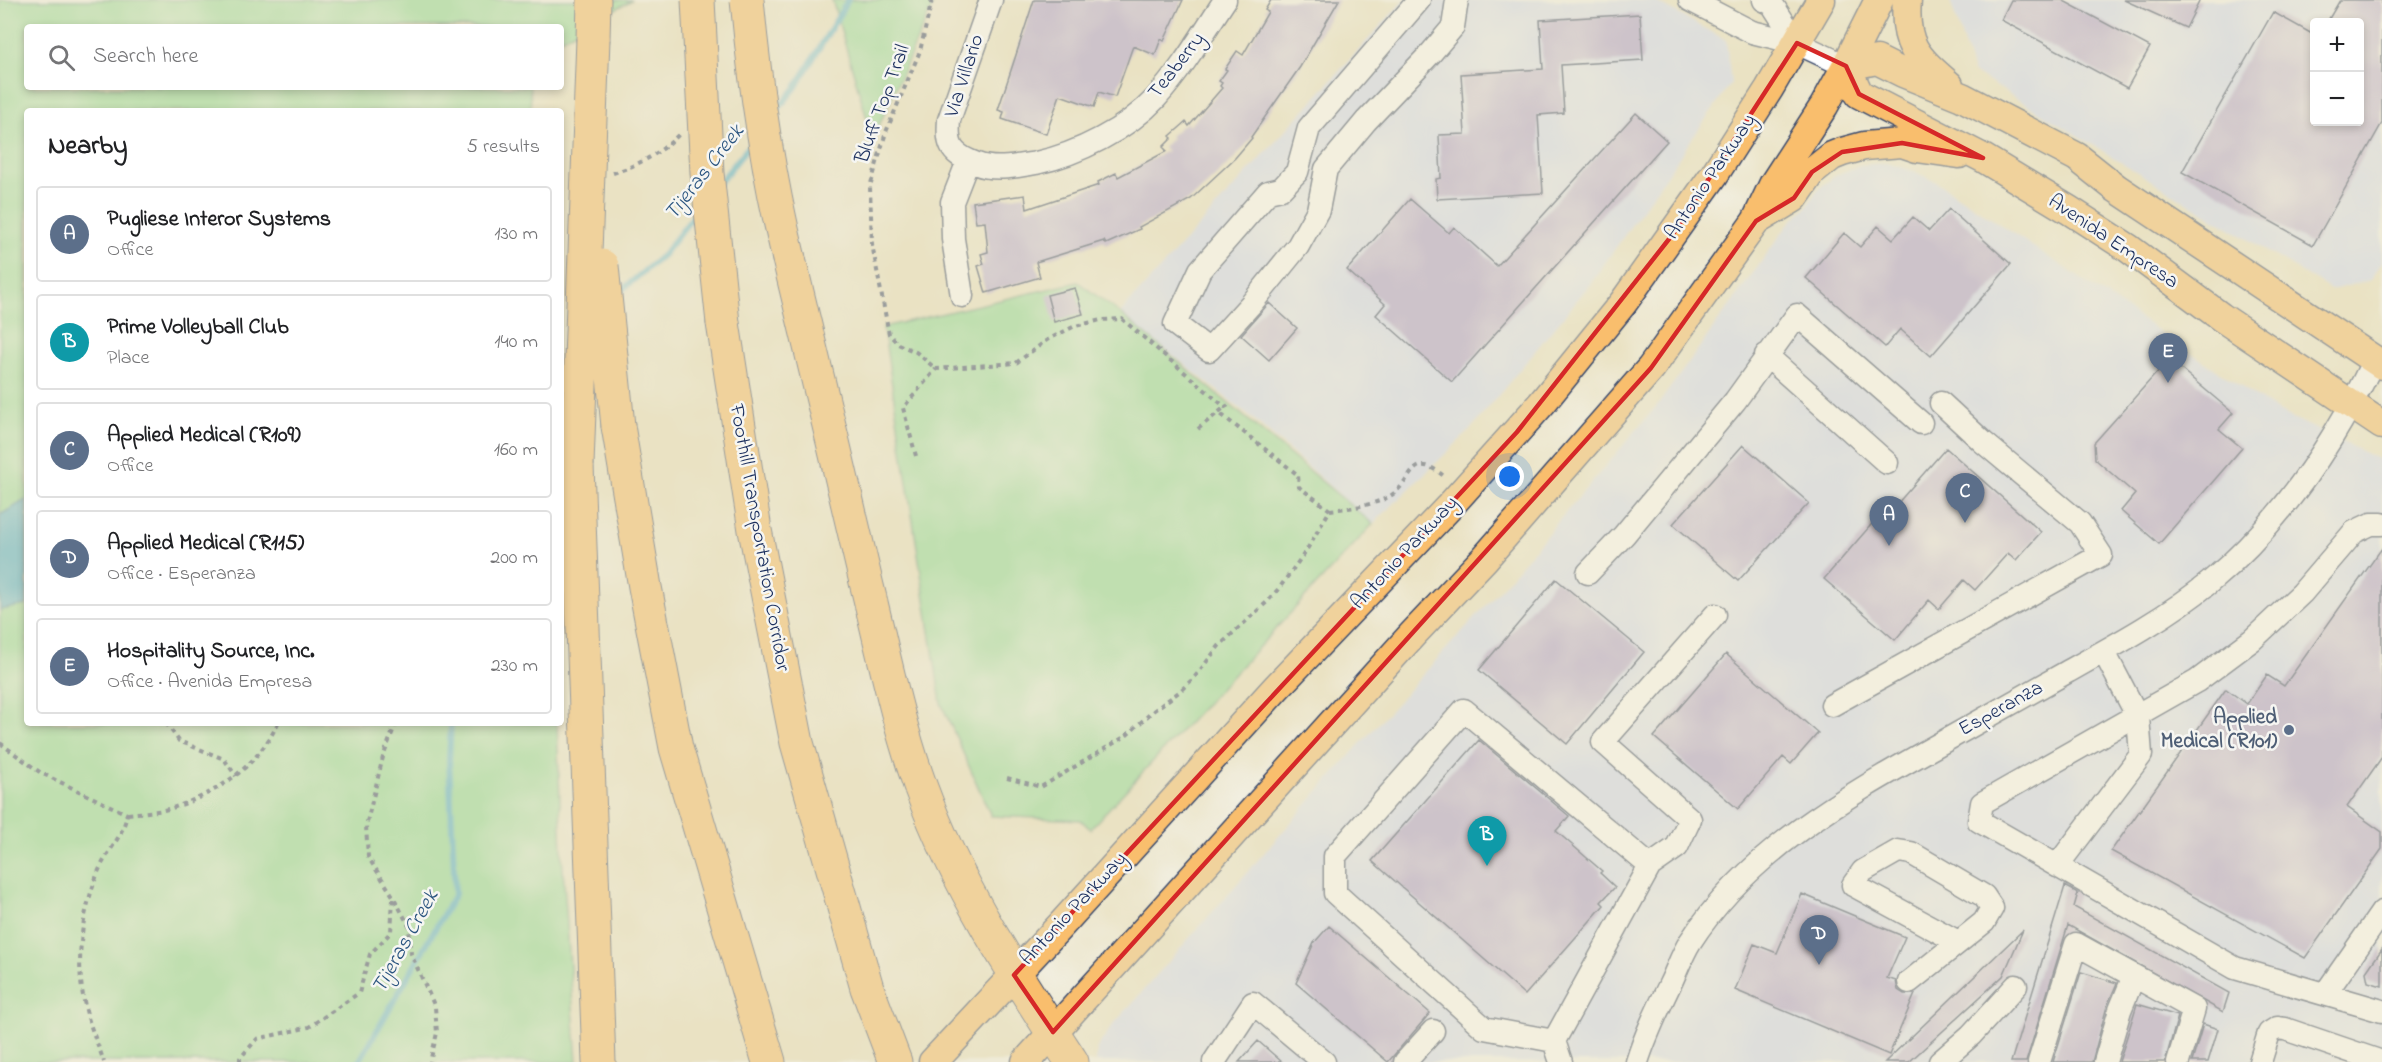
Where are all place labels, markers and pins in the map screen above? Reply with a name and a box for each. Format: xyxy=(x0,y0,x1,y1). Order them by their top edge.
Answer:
pin: E xyxy=(2148,334,2188,383)
pin: C xyxy=(1946,474,1984,523)
pin: A xyxy=(1870,496,1908,546)
place label: Applied Medical (R101) xyxy=(2161,703,2278,757)
marker: Applied Medical (R101) xyxy=(2282,723,2296,737)
pin: B xyxy=(1468,816,1506,866)
pin: D xyxy=(1800,916,1838,965)

